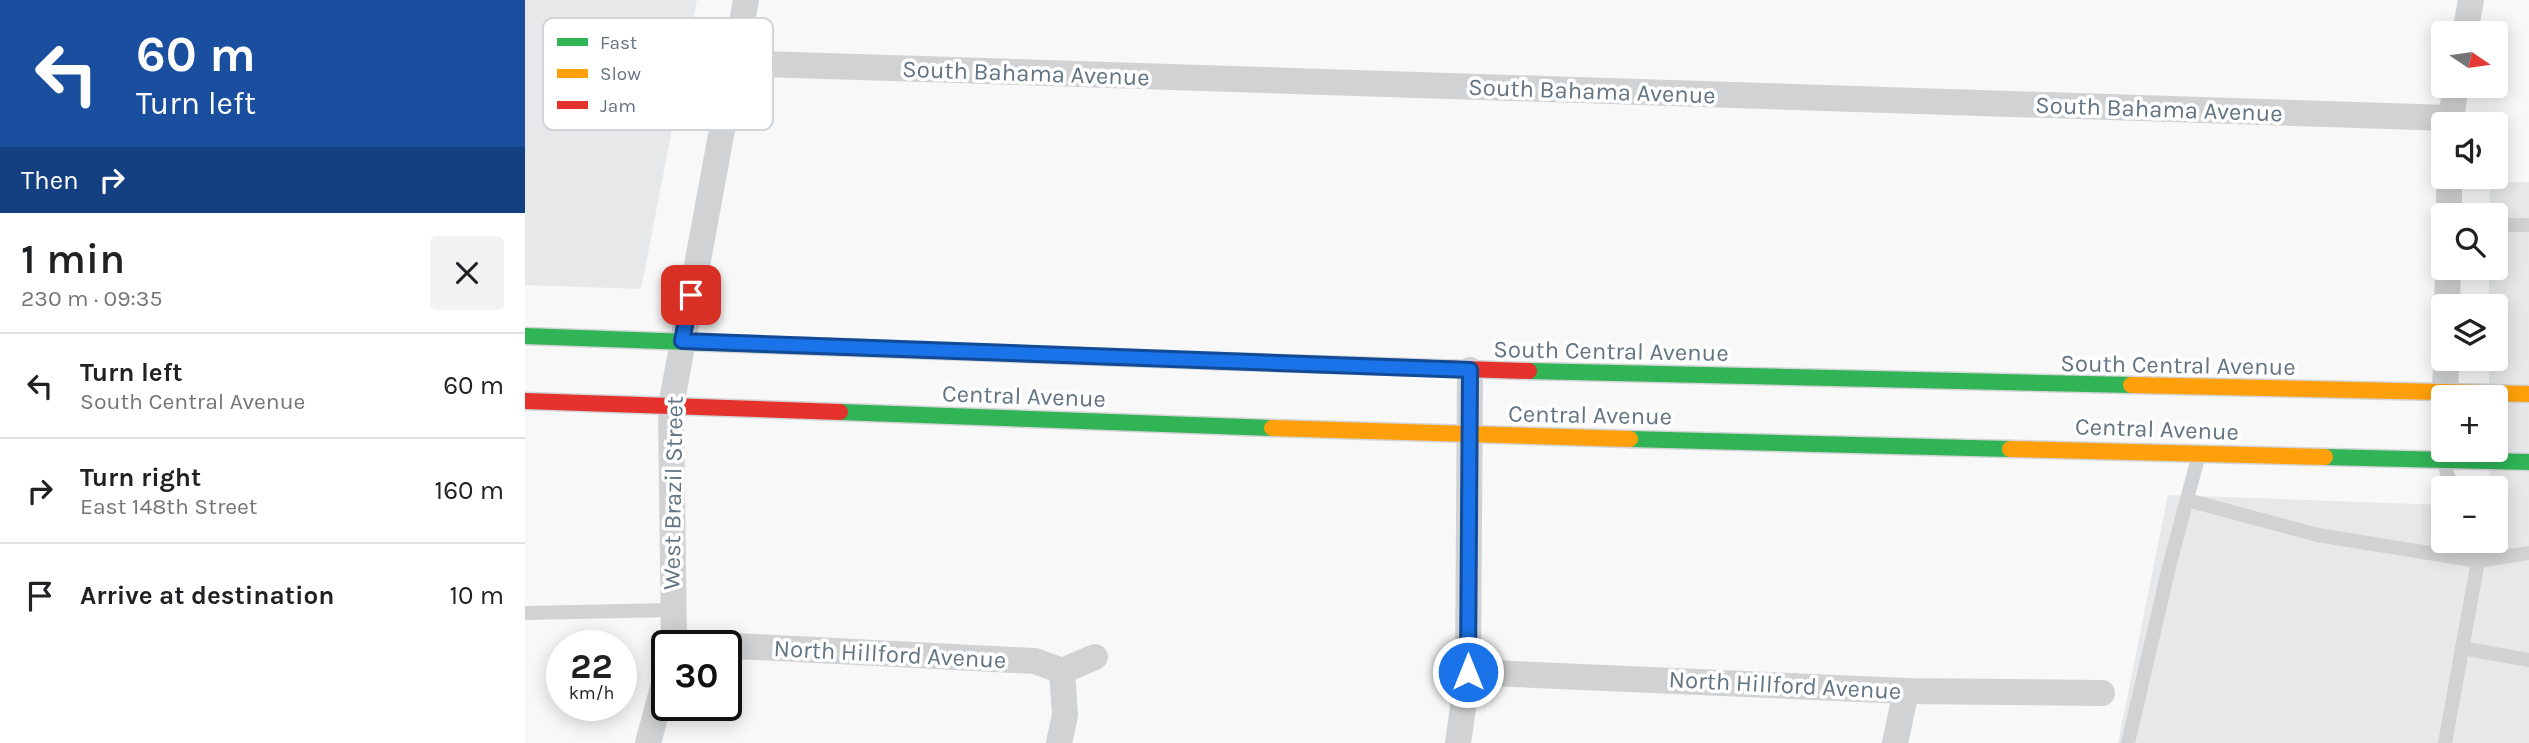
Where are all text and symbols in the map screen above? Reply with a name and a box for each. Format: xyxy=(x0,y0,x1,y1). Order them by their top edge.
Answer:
legend xyxy=(543,18,773,130)
north arrow xyxy=(2431,21,2508,98)
map controls xyxy=(2431,21,2508,553)
text: 60 m xyxy=(136,26,256,83)
icon: left xyxy=(21,28,112,119)
text: Fast xyxy=(600,32,637,54)
street label: South Bahama Avenue xyxy=(902,55,1150,91)
text: Slow xyxy=(600,63,641,85)
street label: South Bahama Avenue xyxy=(1468,73,1716,109)
text: Turn left xyxy=(136,85,256,122)
street label: South Bahama Avenue xyxy=(2035,91,2283,127)
text: Jam xyxy=(600,95,636,117)
button: sound xyxy=(2431,112,2508,189)
icon: right xyxy=(93,161,131,199)
text: Then xyxy=(21,165,79,196)
button: search xyxy=(2431,203,2508,280)
text: 1 min xyxy=(21,234,125,284)
button: close xyxy=(430,236,504,310)
pin xyxy=(661,265,721,325)
icon: arrive xyxy=(672,276,710,314)
text: 230 m · 09:35 xyxy=(21,285,162,312)
button: layers xyxy=(2431,294,2508,371)
street label: South Central Avenue xyxy=(1493,335,1729,367)
street label: South Central Avenue xyxy=(2060,349,2296,381)
text: Turn left xyxy=(80,357,182,388)
icon: left xyxy=(21,367,59,405)
text: 60 m xyxy=(443,370,504,401)
street label: Central Avenue xyxy=(942,379,1106,413)
button: + xyxy=(2431,385,2508,462)
text: South Central Avenue xyxy=(80,388,305,415)
street label: West Brazil Street xyxy=(657,396,689,590)
street label: Central Avenue xyxy=(1508,400,1672,430)
street label: Central Avenue xyxy=(2075,412,2239,446)
text: Turn right xyxy=(80,462,201,493)
icon: right xyxy=(21,472,59,510)
text: 160 m xyxy=(435,475,504,506)
button: − xyxy=(2431,476,2508,553)
text: East 148th Street xyxy=(80,493,258,520)
icon: arrive xyxy=(21,577,59,615)
text: Arrive at destination xyxy=(80,580,334,611)
text: 10 m xyxy=(449,580,504,611)
speed limit sign: 30 xyxy=(651,630,742,721)
street label: North Hillford Avenue xyxy=(773,634,1007,674)
position arrow xyxy=(1431,635,1505,709)
text: 22 xyxy=(570,646,613,687)
street label: North Hillford Avenue xyxy=(1668,665,1902,705)
text: km/h xyxy=(569,682,614,704)

